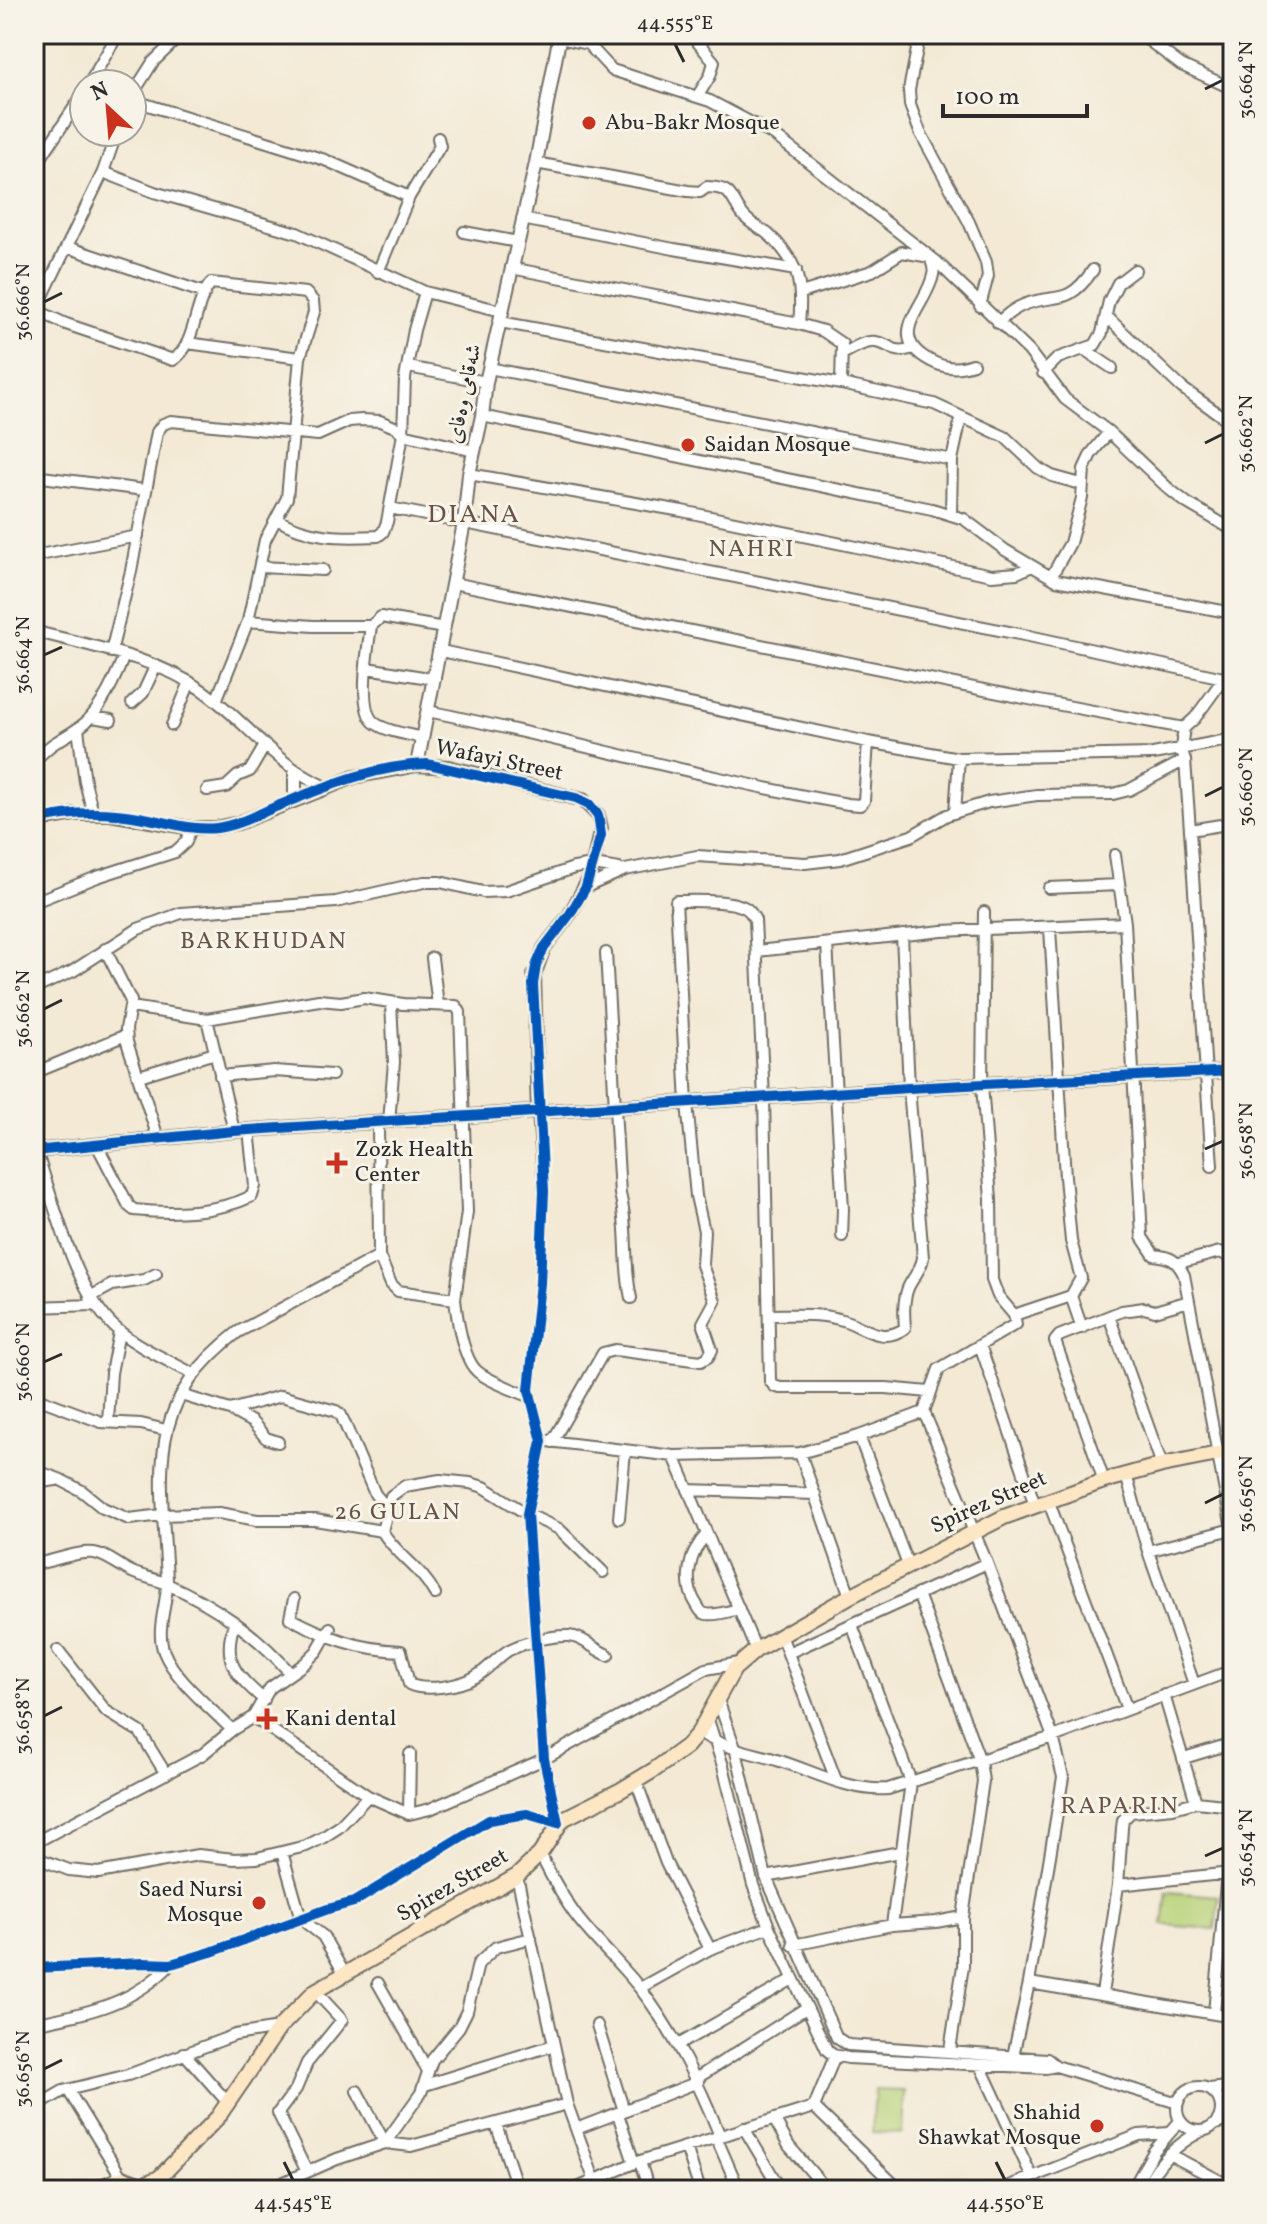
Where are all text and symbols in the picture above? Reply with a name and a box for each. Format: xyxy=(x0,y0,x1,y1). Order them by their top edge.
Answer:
text: 44.555°E xyxy=(637,10,713,38)
text: 36.664°N xyxy=(1233,41,1261,119)
north arrow xyxy=(68,68,148,148)
scale bar xyxy=(943,68,1087,118)
text: N xyxy=(86,75,114,110)
text: 100 m xyxy=(955,81,1020,115)
place label: Abu-Bakr Mosque xyxy=(605,108,780,139)
marker: Abu-Bakr Mosque xyxy=(580,114,598,132)
text: 36.666°N xyxy=(10,263,38,341)
street label: شەقامی وەفای xyxy=(439,341,491,447)
text: 36.662°N xyxy=(1233,395,1261,473)
place label: Saidan Mosque xyxy=(704,430,851,461)
marker: Saidan Mosque xyxy=(679,436,697,454)
district label: DIANA xyxy=(427,497,521,533)
district label: NAHRI xyxy=(708,533,796,567)
text: 36.664°N xyxy=(10,616,38,694)
street label: Wafayi Street xyxy=(432,732,566,790)
text: 36.660°N xyxy=(1233,747,1261,827)
district label: BARKHUDAN xyxy=(180,925,348,959)
text: 36.662°N xyxy=(10,970,38,1048)
text: 36.658°N xyxy=(1233,1102,1261,1180)
place label: Zozk Health Center xyxy=(355,1135,473,1191)
marker: Zozk Health Center xyxy=(326,1152,348,1174)
text: 36.660°N xyxy=(10,1322,38,1402)
text: 36.656°N xyxy=(1233,1455,1261,1533)
street label: Spirez Street xyxy=(926,1463,1052,1542)
district label: 26 GULAN xyxy=(334,1496,462,1530)
text: 36.658°N xyxy=(10,1677,38,1755)
place label: Kani dental xyxy=(285,1704,396,1735)
marker: Kani dental xyxy=(256,1708,278,1730)
district label: RAPARIN xyxy=(1060,1790,1180,1824)
text: 36.654°N xyxy=(1233,1809,1261,1887)
street label: Spirez Street xyxy=(392,1841,515,1930)
place label: Saed Nursi Mosque xyxy=(139,1875,243,1931)
marker: Saed Nursi Mosque xyxy=(250,1894,268,1912)
text: 36.656°N xyxy=(10,2030,38,2108)
place label: Shahid Shawkat Mosque xyxy=(918,2098,1081,2154)
marker: Shahid Shawkat Mosque xyxy=(1088,2117,1106,2135)
text: 44.545°E xyxy=(254,2190,332,2218)
text: 44.550°E xyxy=(966,2190,1044,2218)

